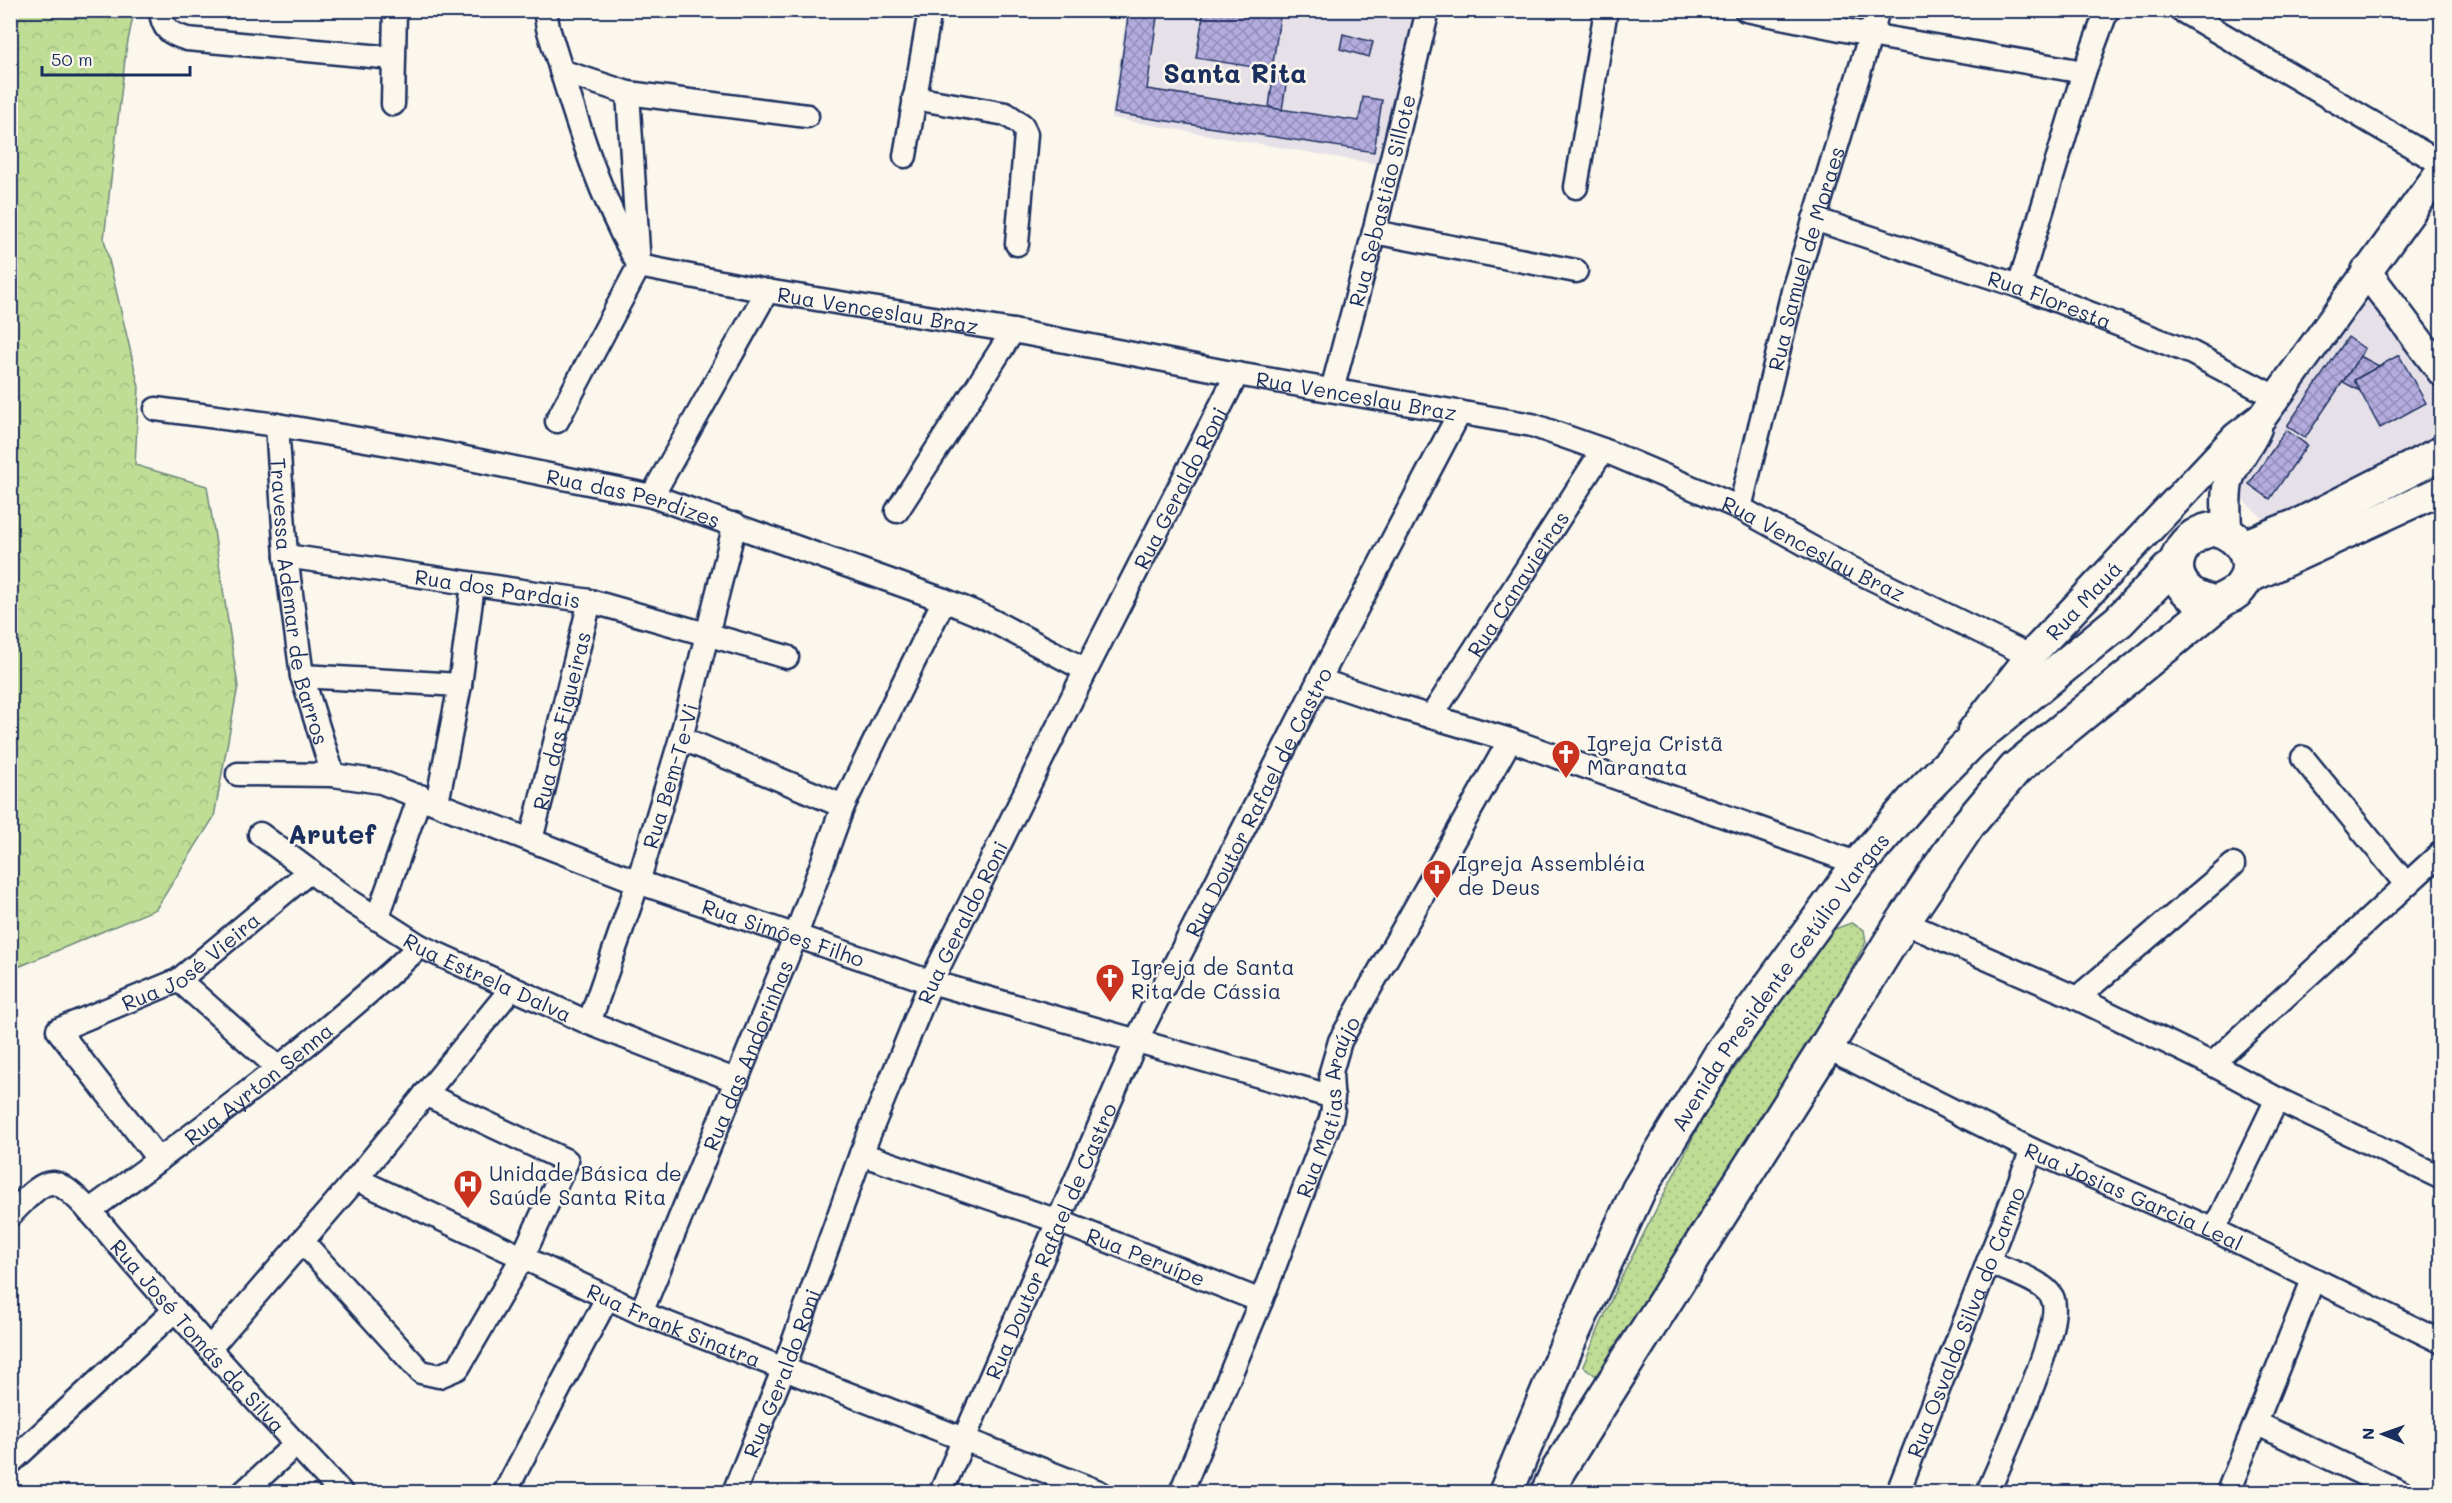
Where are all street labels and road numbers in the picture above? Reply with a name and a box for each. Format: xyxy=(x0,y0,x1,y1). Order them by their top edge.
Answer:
street label: Rua Sebastião Sillote xyxy=(1341,91,1421,309)
street label: Rua Samuel de Moraes xyxy=(1761,143,1849,373)
street label: Rua Floresta xyxy=(1985,263,2116,334)
street label: Rua Venceslau Braz xyxy=(776,279,981,339)
street label: Rua Venceslau Braz xyxy=(1254,364,1459,425)
street label: Rua Geraldo Roni xyxy=(1126,402,1232,573)
street label: Travessa Ademar de Barros xyxy=(266,457,336,748)
street label: Rua das Perdizes xyxy=(544,461,724,533)
street label: Rua Venceslau Braz xyxy=(1718,489,1910,607)
street label: Rua Canavieiras xyxy=(1460,505,1574,661)
street label: Rua Mauá xyxy=(2039,554,2127,645)
street label: Rua dos Pardais xyxy=(413,562,582,613)
street label: Rua das Figueiras xyxy=(525,628,596,813)
street label: Rua Doutor Rafael de Castro xyxy=(1178,662,1337,941)
street label: Rua Bem-Te-Vi xyxy=(635,700,703,852)
street label: Avenida Presidente Getúlio Vargas xyxy=(1664,826,1894,1136)
street label: Rua Geraldo Roni xyxy=(910,836,1013,1008)
street label: Rua Simões Filho xyxy=(699,891,868,972)
street label: Rua José Vieira xyxy=(117,905,265,1016)
street label: Rua Estrela Dalva xyxy=(399,926,576,1027)
street label: Rua das Andorinhas xyxy=(696,955,798,1154)
street label: Rua Matias Araújo xyxy=(1289,1011,1365,1201)
street label: Rua Ayrton Senna xyxy=(178,1016,338,1150)
street label: Rua Doutor Rafael de Castro xyxy=(978,1098,1121,1383)
street label: Rua Josias Garcia Leal xyxy=(2021,1135,2248,1256)
street label: Rua Osvaldo Silva do Carmo xyxy=(1900,1182,2030,1461)
street label: Rua Peruípe xyxy=(1083,1220,1210,1291)
street label: Rua José Tomás da Silva xyxy=(105,1233,292,1438)
street label: Rua Frank Sinatra xyxy=(583,1276,765,1372)
street label: Rua Geraldo Roni xyxy=(736,1285,825,1461)

